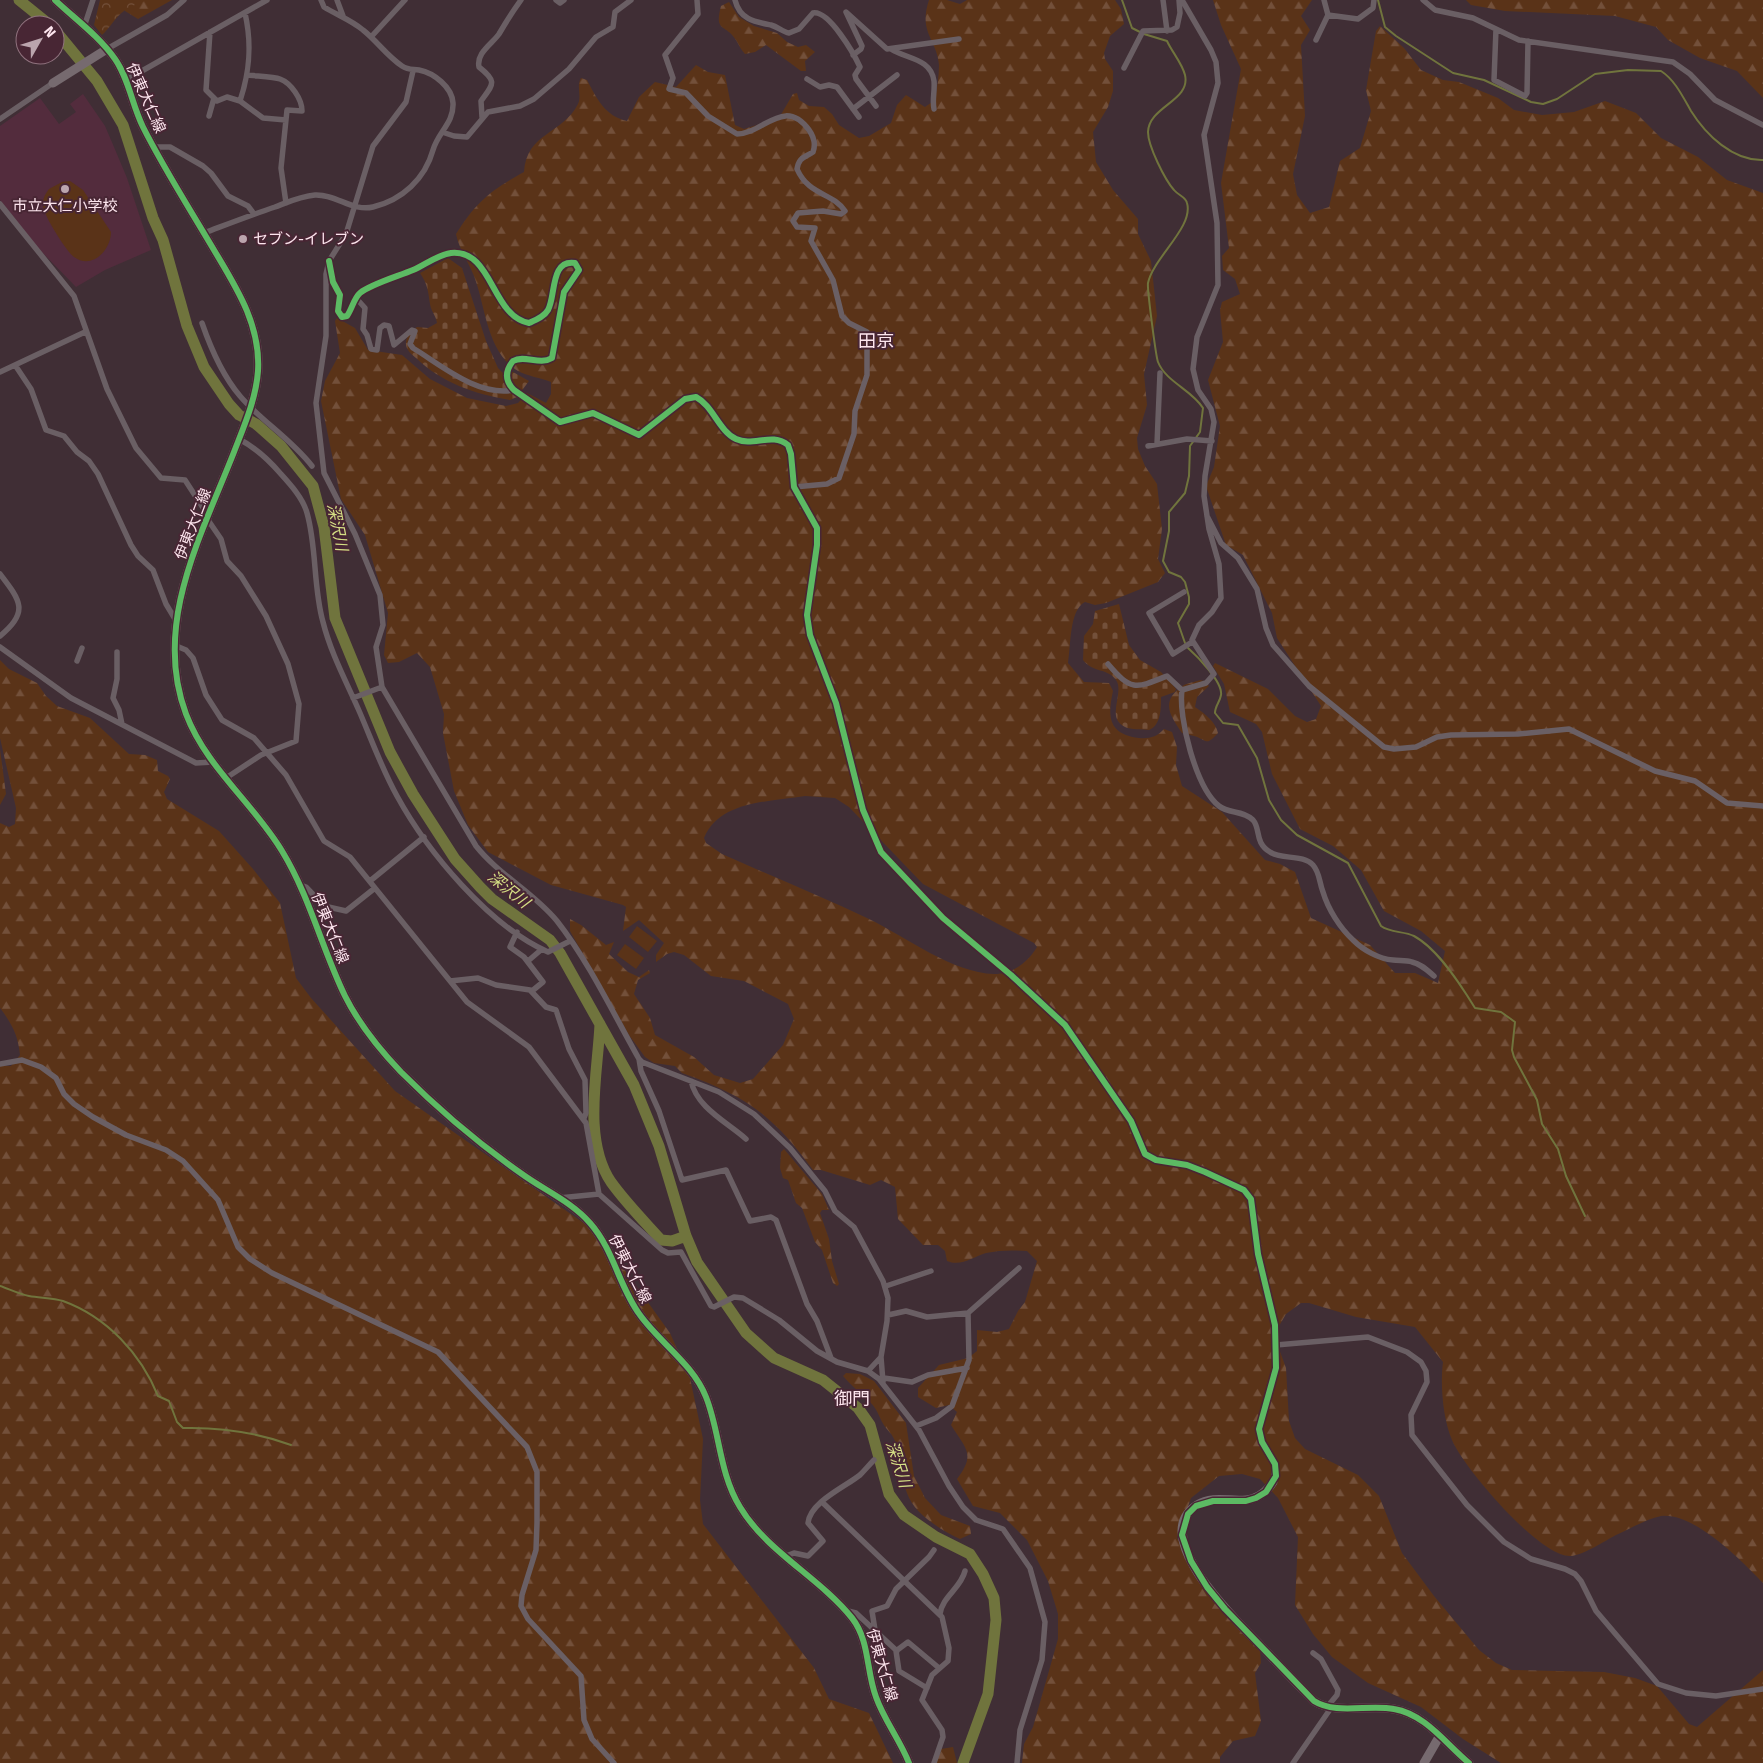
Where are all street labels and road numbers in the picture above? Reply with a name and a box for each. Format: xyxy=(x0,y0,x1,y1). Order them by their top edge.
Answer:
street label: 伊東大仁線 xyxy=(123,60,169,136)
street label: 伊東大仁線 xyxy=(171,486,215,562)
street label: 伊東大仁線 xyxy=(308,890,352,966)
street label: 伊東大仁線 xyxy=(605,1231,655,1307)
street label: 伊東大仁線 xyxy=(863,1626,901,1704)

